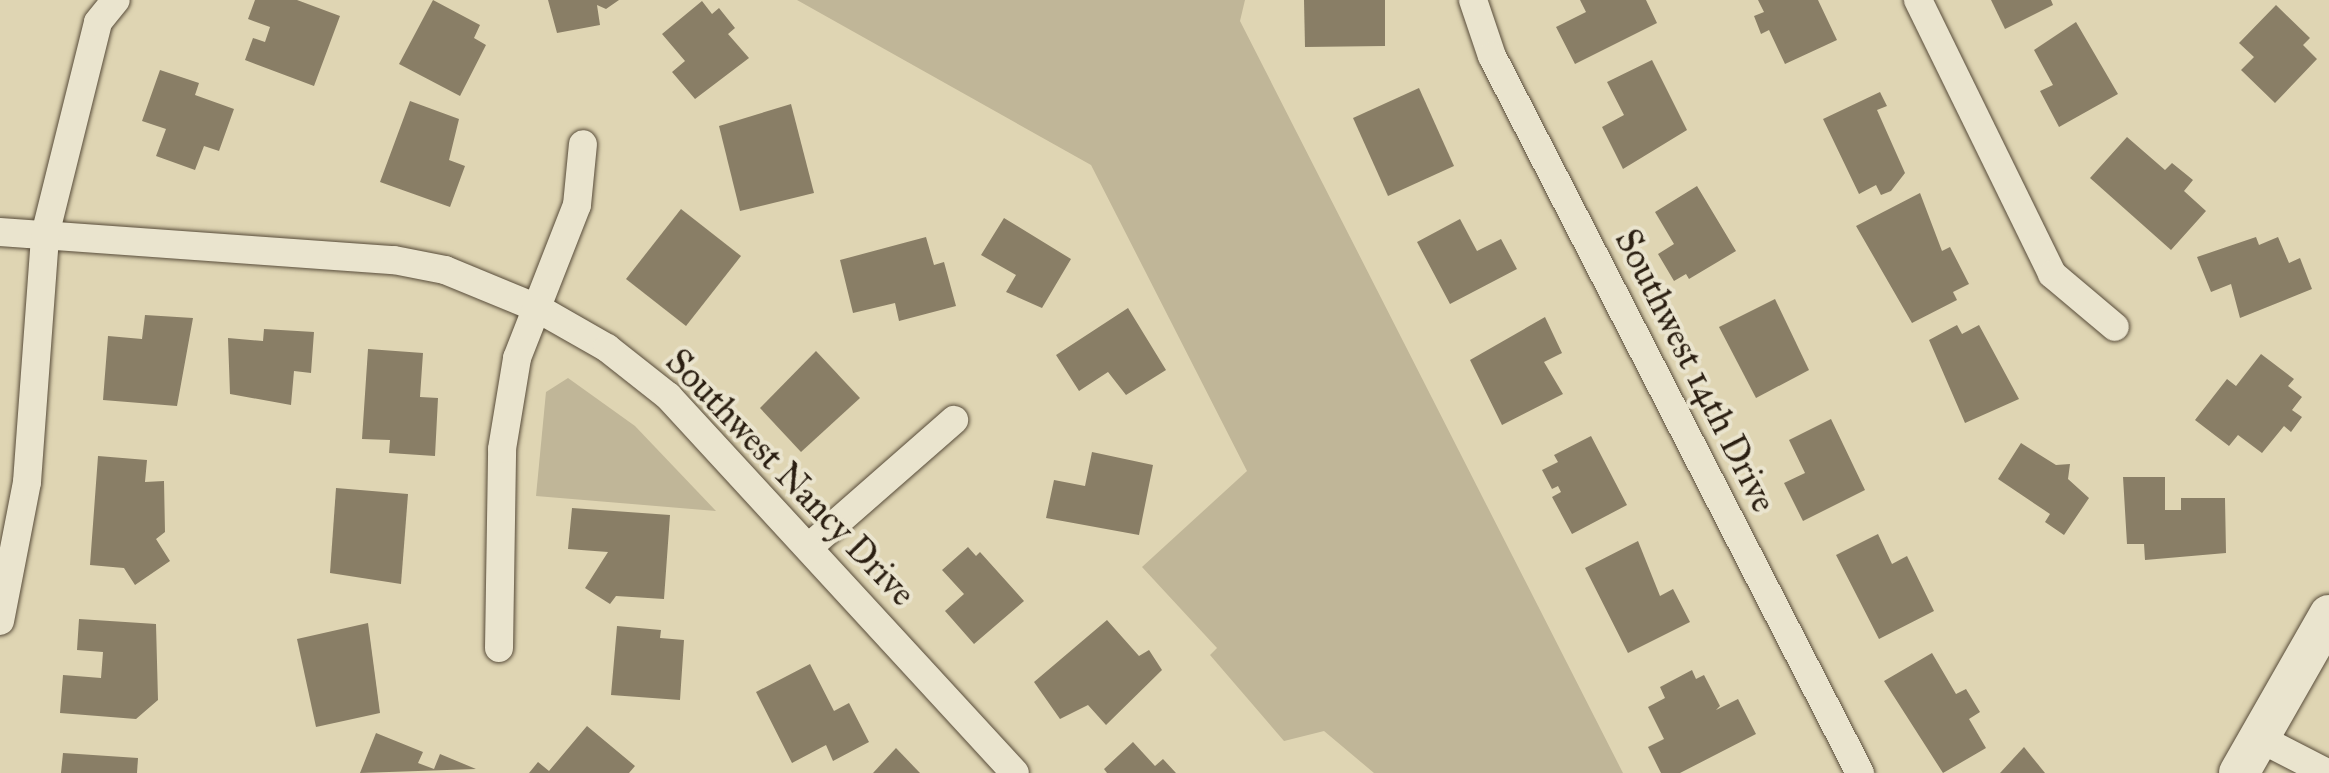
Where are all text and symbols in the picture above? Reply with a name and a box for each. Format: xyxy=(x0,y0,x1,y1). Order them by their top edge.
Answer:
street label: Southwest 14th Drive xyxy=(1606,223,1784,519)
street label: Southwest Nancy Drive xyxy=(657,341,923,615)

